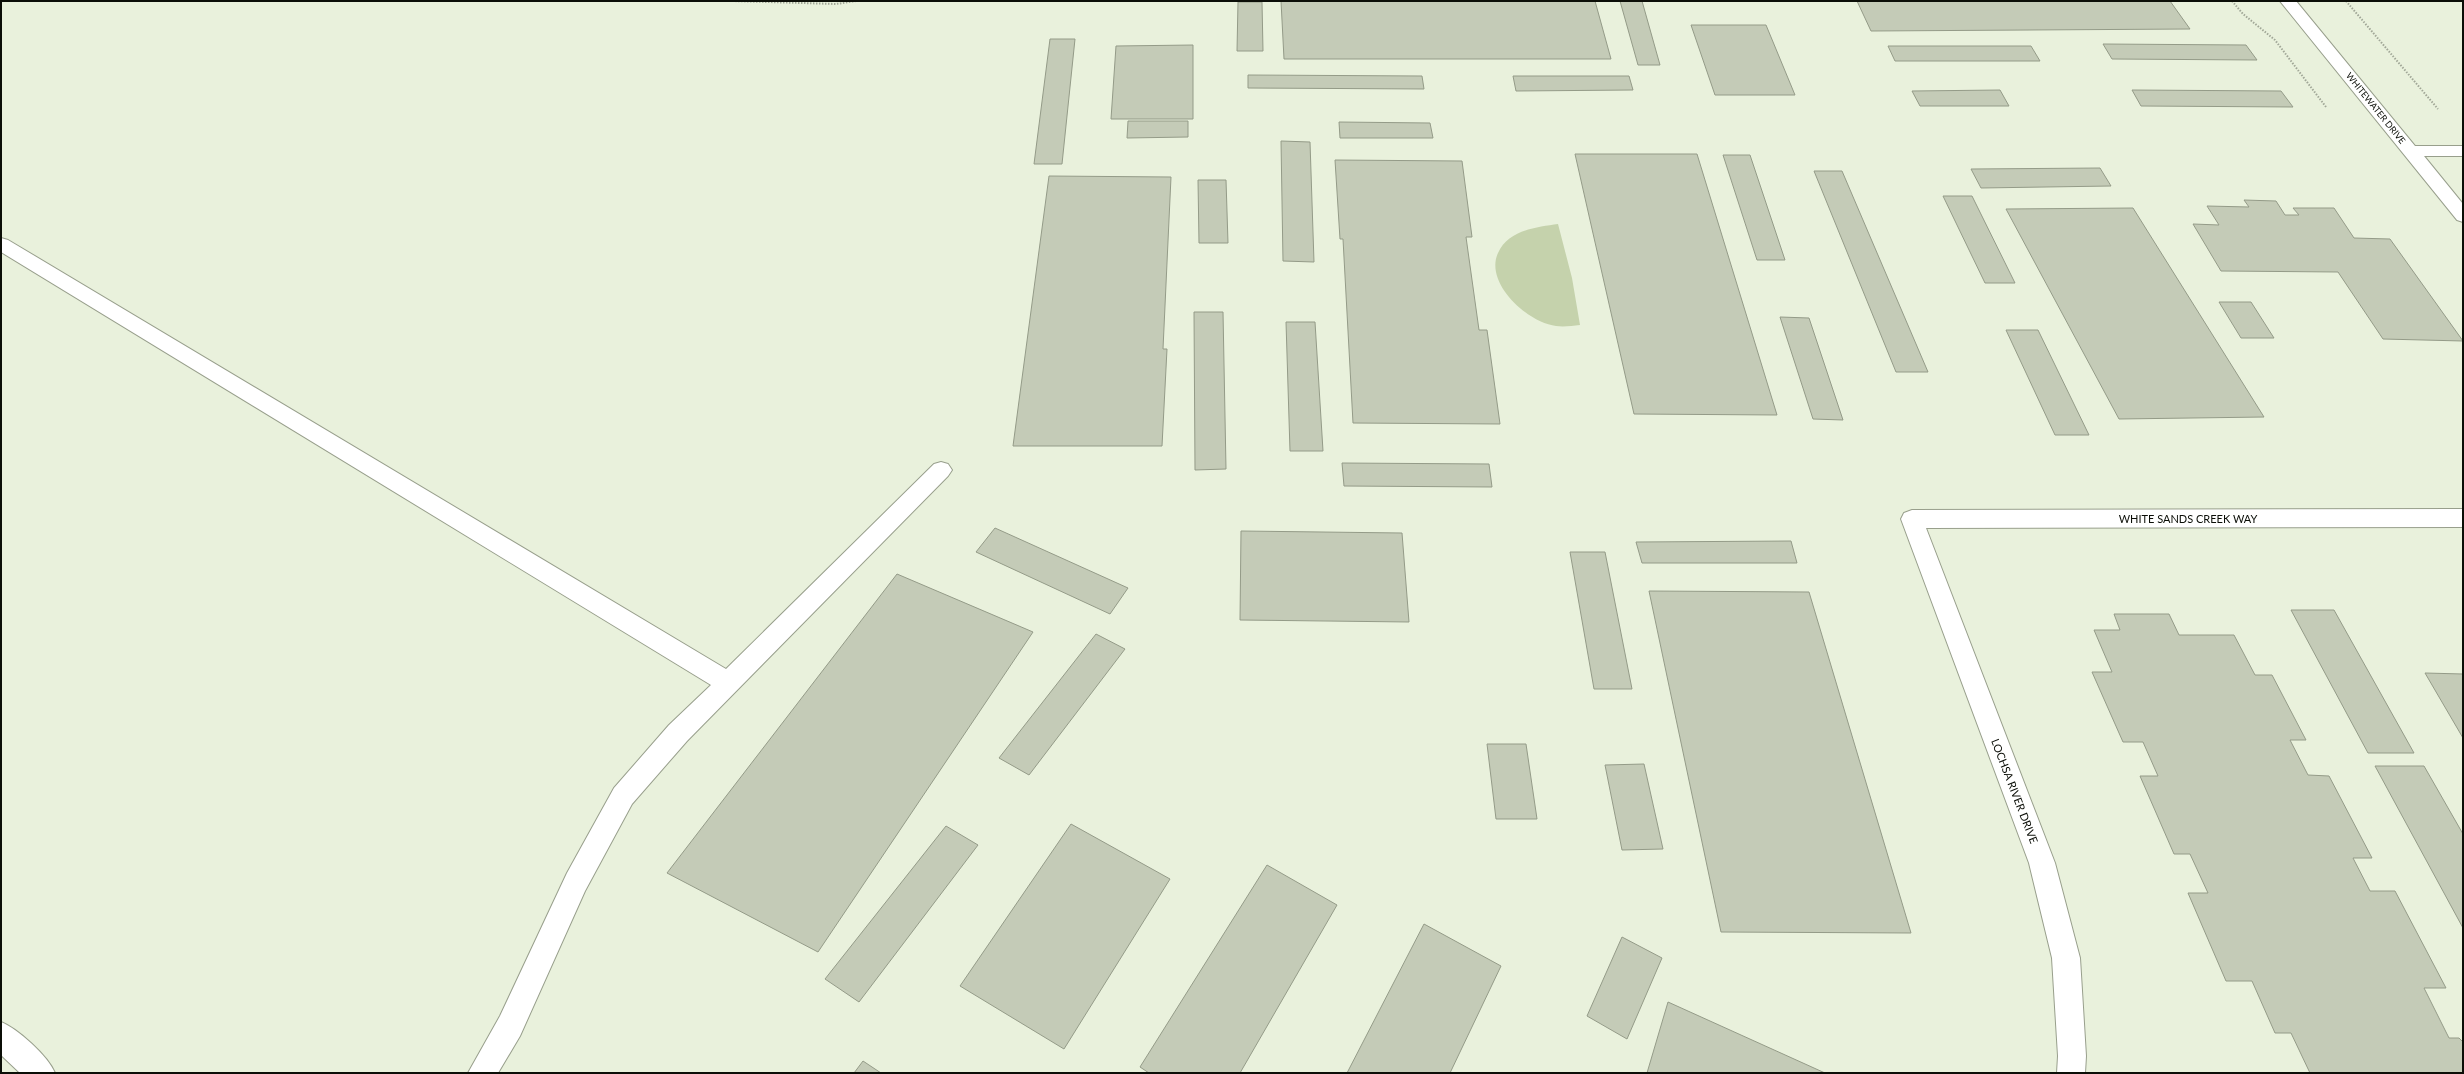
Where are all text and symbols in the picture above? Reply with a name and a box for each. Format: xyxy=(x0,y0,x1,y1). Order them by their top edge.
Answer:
street label: WHITEWATER DRIVE xyxy=(2344,70,2408,146)
street label: WHITE SANDS CREEK WAY xyxy=(2119,512,2257,525)
street label: LOCHSA RIVER DRIVE xyxy=(1989,737,2041,845)

